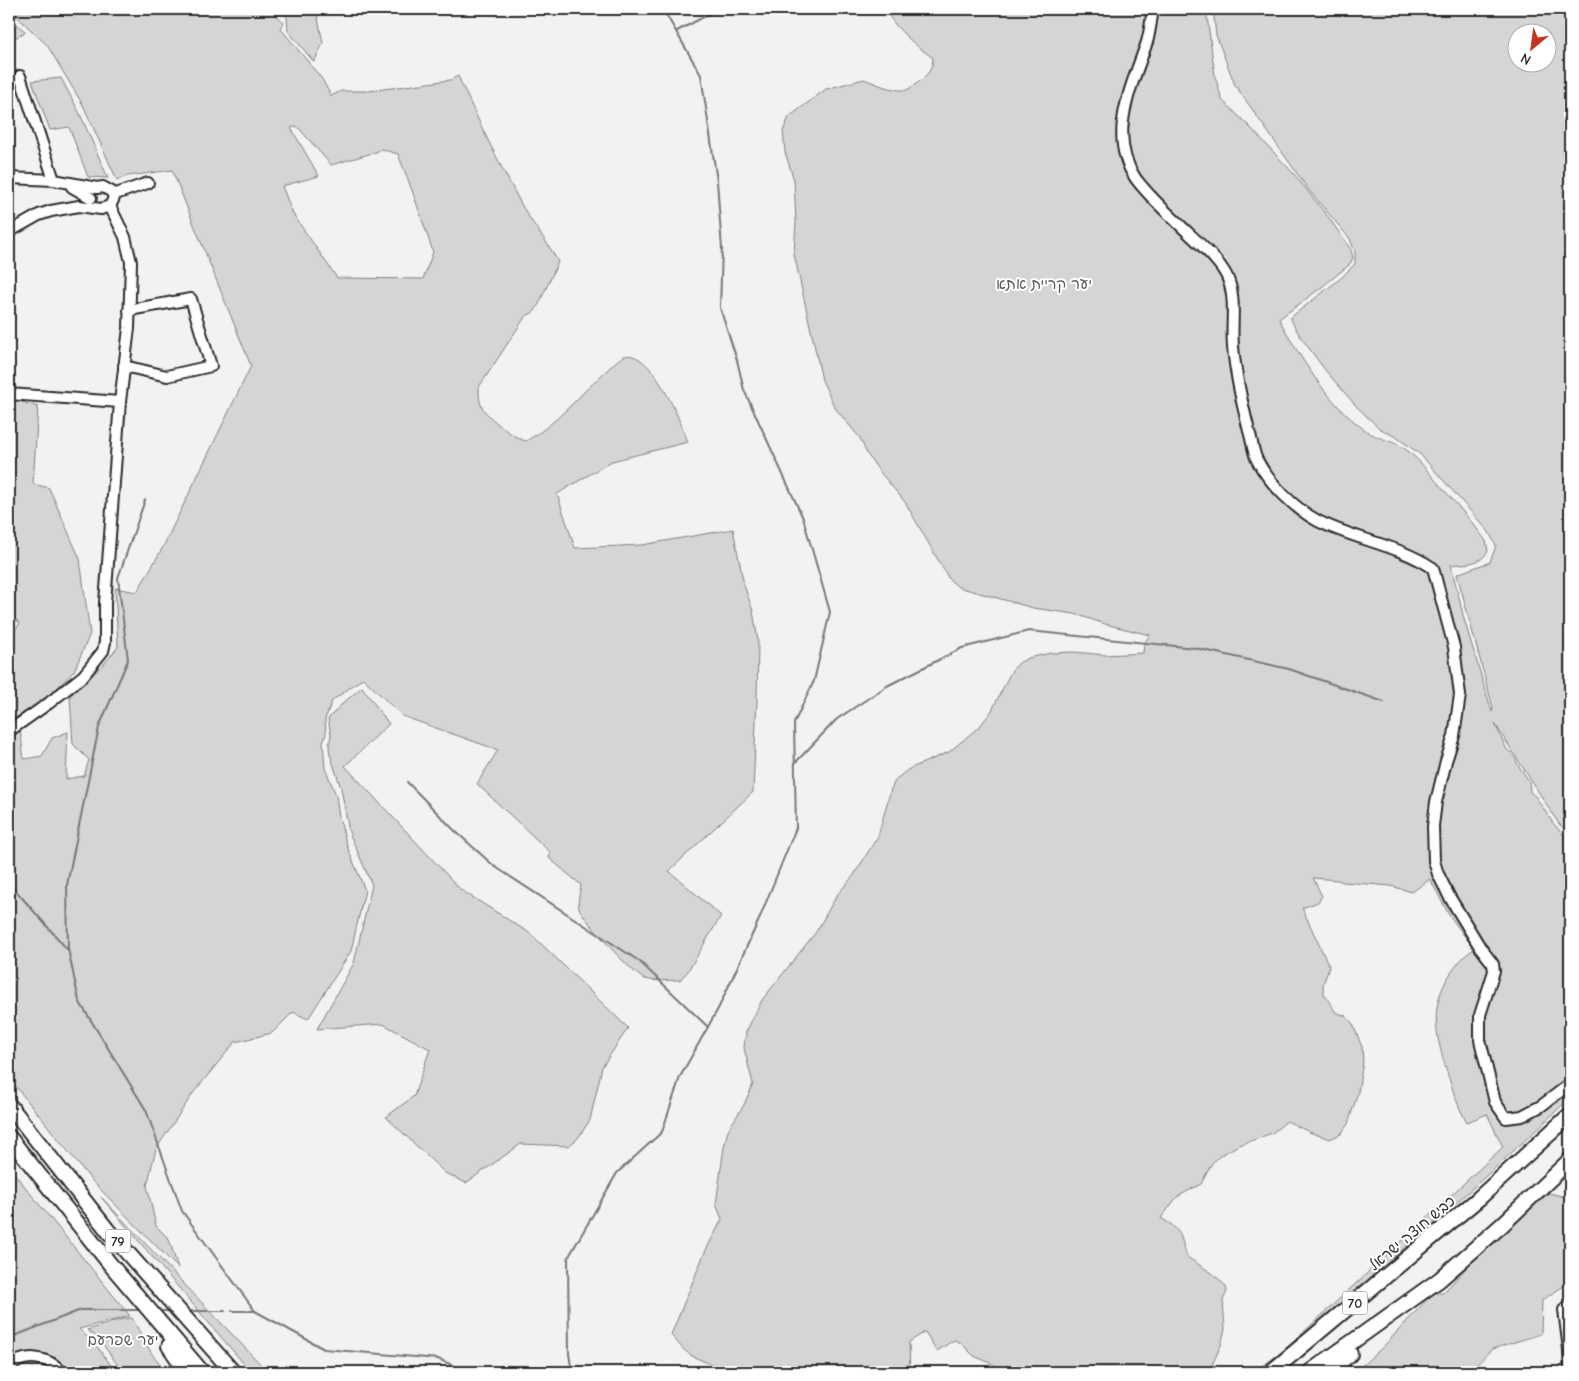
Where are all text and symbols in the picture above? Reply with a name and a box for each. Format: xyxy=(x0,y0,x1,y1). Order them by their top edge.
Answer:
north arrow xyxy=(1506,22,1556,72)
text: N xyxy=(1518,49,1534,69)
park label: יער קריית אתא xyxy=(996,275,1092,294)
street label: כביש חוצה ישראל xyxy=(1365,1192,1459,1274)
road number: 79 xyxy=(106,1230,130,1252)
road number: 70 xyxy=(1342,1292,1368,1315)
park label: יער שפרעם xyxy=(88,1331,158,1349)

